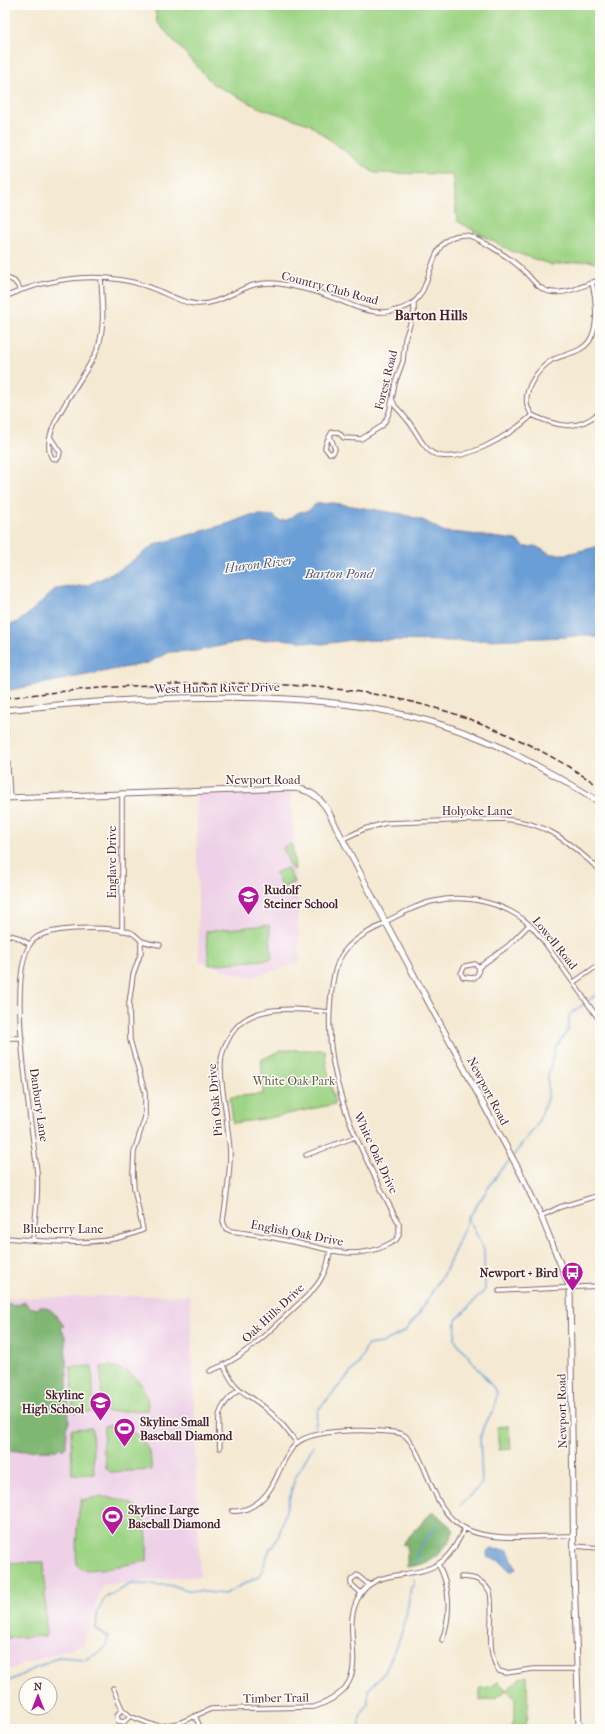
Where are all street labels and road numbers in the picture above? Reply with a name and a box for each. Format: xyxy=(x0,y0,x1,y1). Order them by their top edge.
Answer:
street label: Country Club Road xyxy=(280,268,380,308)
street label: Forest Road xyxy=(372,348,400,411)
street label: West Huron River Drive xyxy=(153,680,280,696)
street label: Newport Road xyxy=(226,773,301,787)
street label: Holyoke Lane xyxy=(442,804,512,818)
street label: Englave Drive xyxy=(105,825,119,898)
street label: Lowell Road xyxy=(530,914,581,972)
street label: Newport Road xyxy=(464,1055,512,1128)
street label: Pin Oak Drive xyxy=(205,1063,225,1137)
street label: Danbury Lane xyxy=(27,1067,51,1143)
street label: White Oak Drive xyxy=(351,1109,401,1196)
street label: English Oak Drive xyxy=(249,1217,345,1249)
street label: Blueberry Lane xyxy=(23,1222,103,1236)
street label: Oak Hills Drive xyxy=(239,1281,307,1345)
street label: Newport Road xyxy=(554,1373,570,1449)
street label: Timber Trail xyxy=(243,1690,310,1706)

